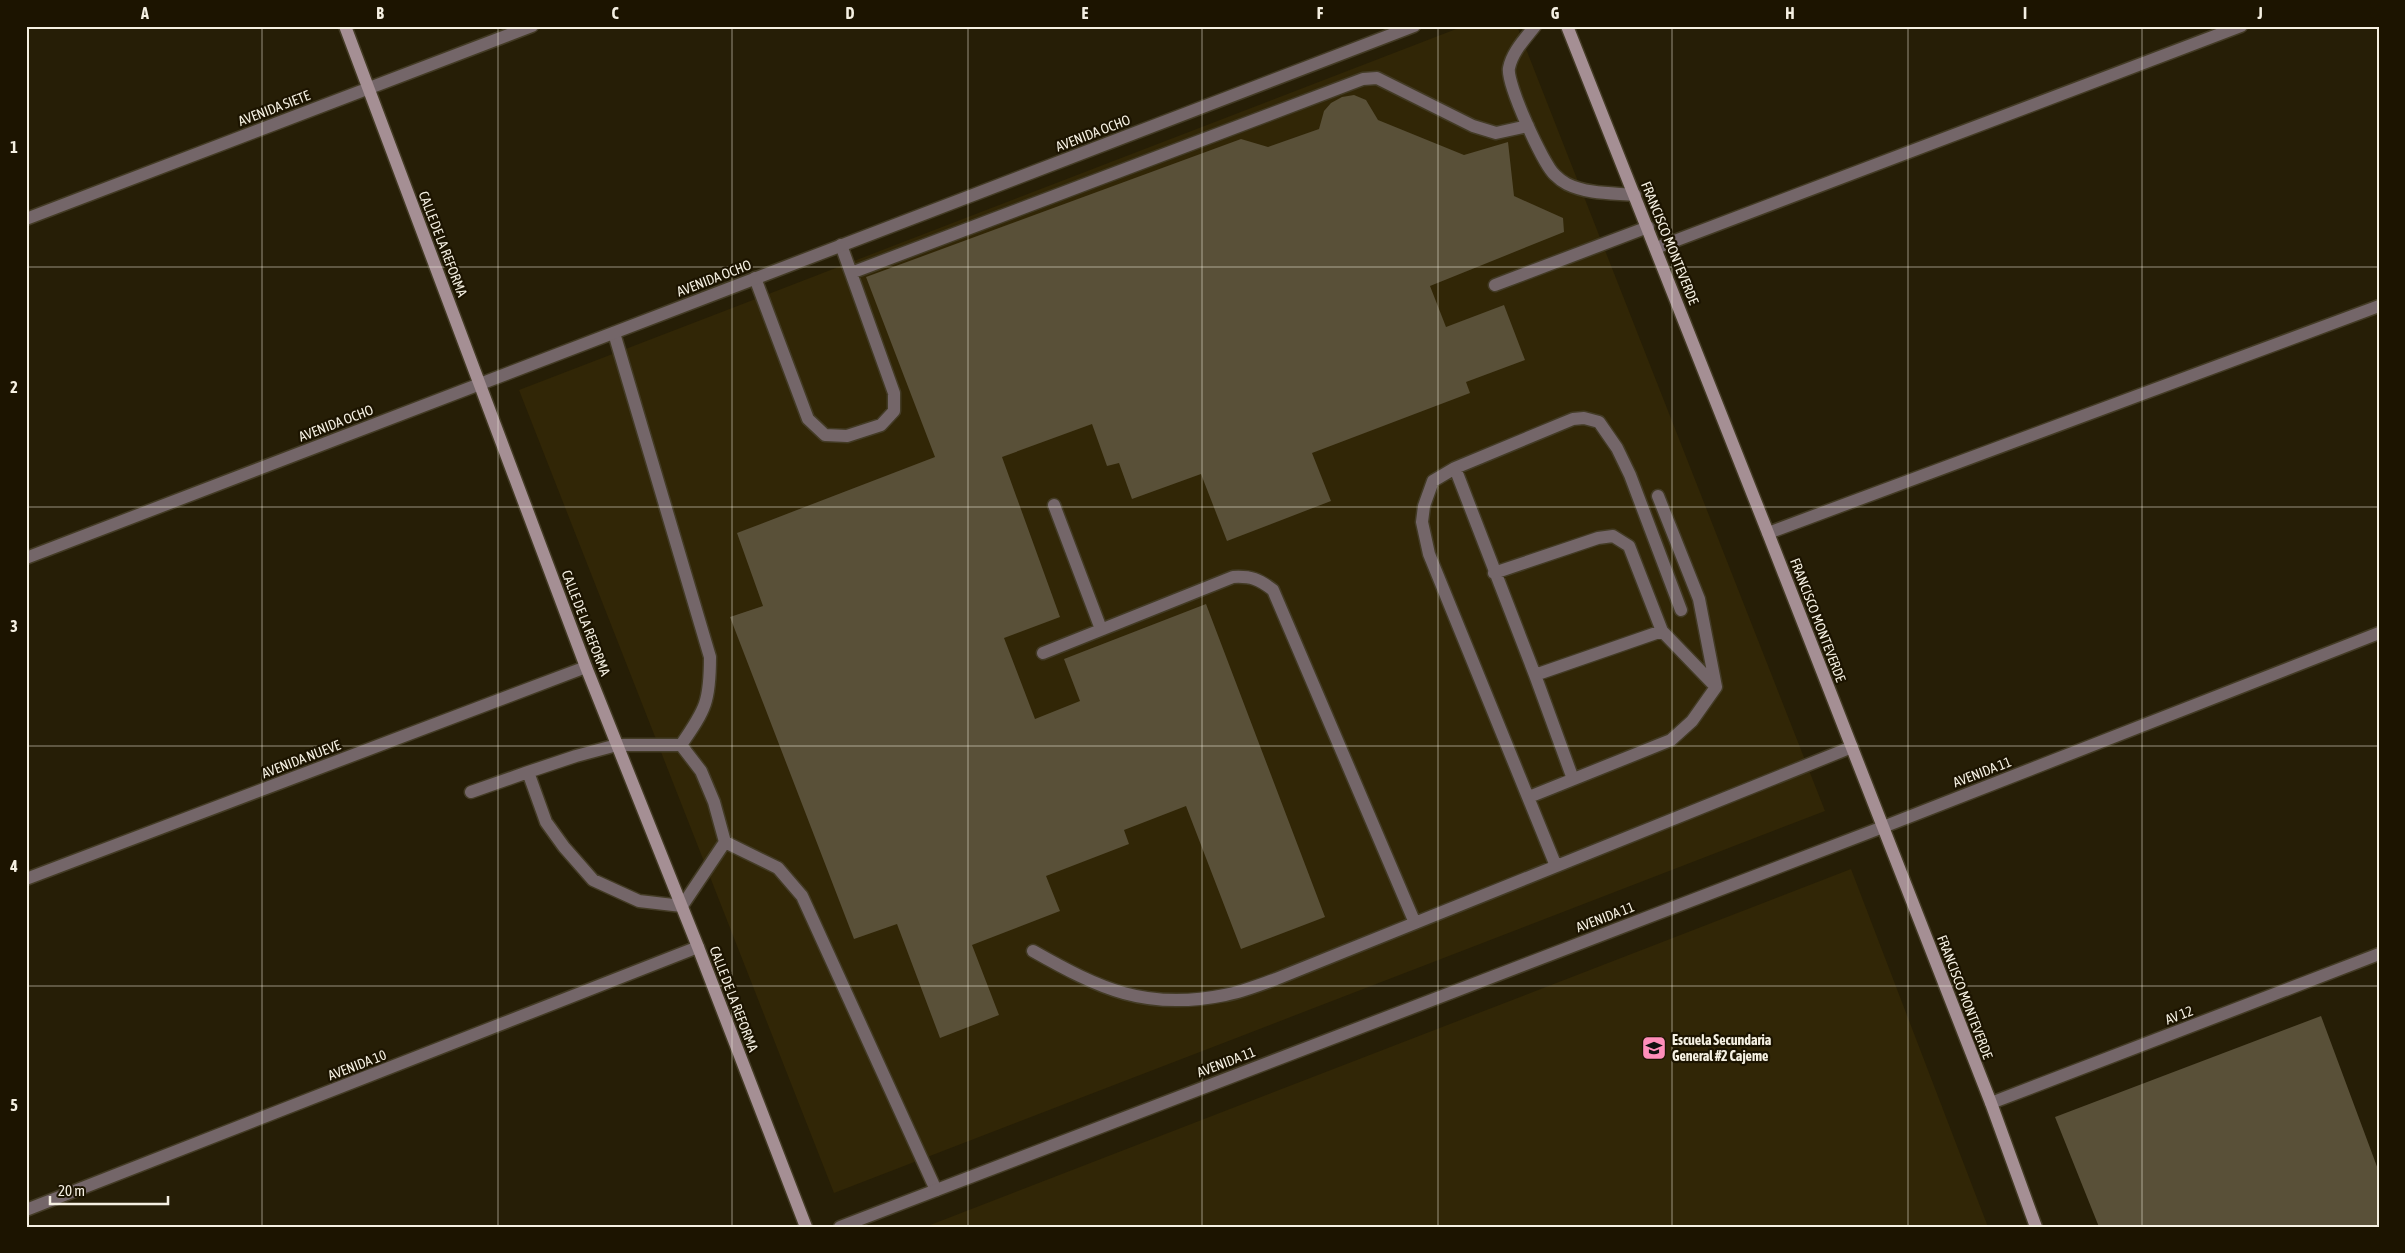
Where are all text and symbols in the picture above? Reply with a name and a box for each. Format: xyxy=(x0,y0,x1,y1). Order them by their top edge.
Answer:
text: A xyxy=(140,4,149,22)
text: B xyxy=(376,4,384,22)
text: C xyxy=(611,4,619,22)
text: D xyxy=(846,4,855,22)
text: E xyxy=(1082,4,1089,22)
text: F xyxy=(1317,4,1324,22)
text: G xyxy=(1551,4,1560,22)
text: H xyxy=(1785,4,1795,22)
text: I xyxy=(2023,4,2027,22)
text: J xyxy=(2256,4,2263,22)
street label: AVENIDA SIETE xyxy=(236,87,312,129)
street label: AVENIDA OCHO xyxy=(1053,111,1133,155)
text: 1 xyxy=(10,138,18,156)
street label: FRANCISCO MONTEVERDE xyxy=(1638,179,1702,307)
street label: CALLE DE LA REFORMA xyxy=(415,189,471,299)
street label: AVENIDA OCHO xyxy=(674,256,754,300)
text: 2 xyxy=(10,378,18,396)
street label: AVENIDA OCHO xyxy=(296,401,376,445)
street label: FRANCISCO MONTEVERDE xyxy=(1787,556,1849,684)
street label: CALLE DE LA REFORMA xyxy=(558,568,614,678)
text: 3 xyxy=(10,617,18,635)
street label: AVENIDA NUEVE xyxy=(259,737,343,781)
street label: AVENIDA 11 xyxy=(1951,754,2013,790)
text: 4 xyxy=(9,857,18,875)
street label: AVENIDA 11 xyxy=(1574,899,1636,935)
street label: FRANCISCO MONTEVERDE xyxy=(1934,933,1996,1061)
street label: CALLE DE LA REFORMA xyxy=(706,944,762,1054)
street label: AV 12 xyxy=(2163,1002,2195,1028)
place label: Escuela Secundaria General #2 Cajeme xyxy=(1672,1032,1772,1064)
school or university icon: Escuela Secundaria General #2 Cajeme xyxy=(1641,1035,1667,1061)
street label: AVENIDA 11 xyxy=(1195,1044,1257,1080)
street label: AVENIDA 10 xyxy=(326,1046,389,1083)
text: 5 xyxy=(10,1096,18,1114)
scale bar xyxy=(50,1173,168,1205)
text: 20 m xyxy=(58,1182,85,1199)

